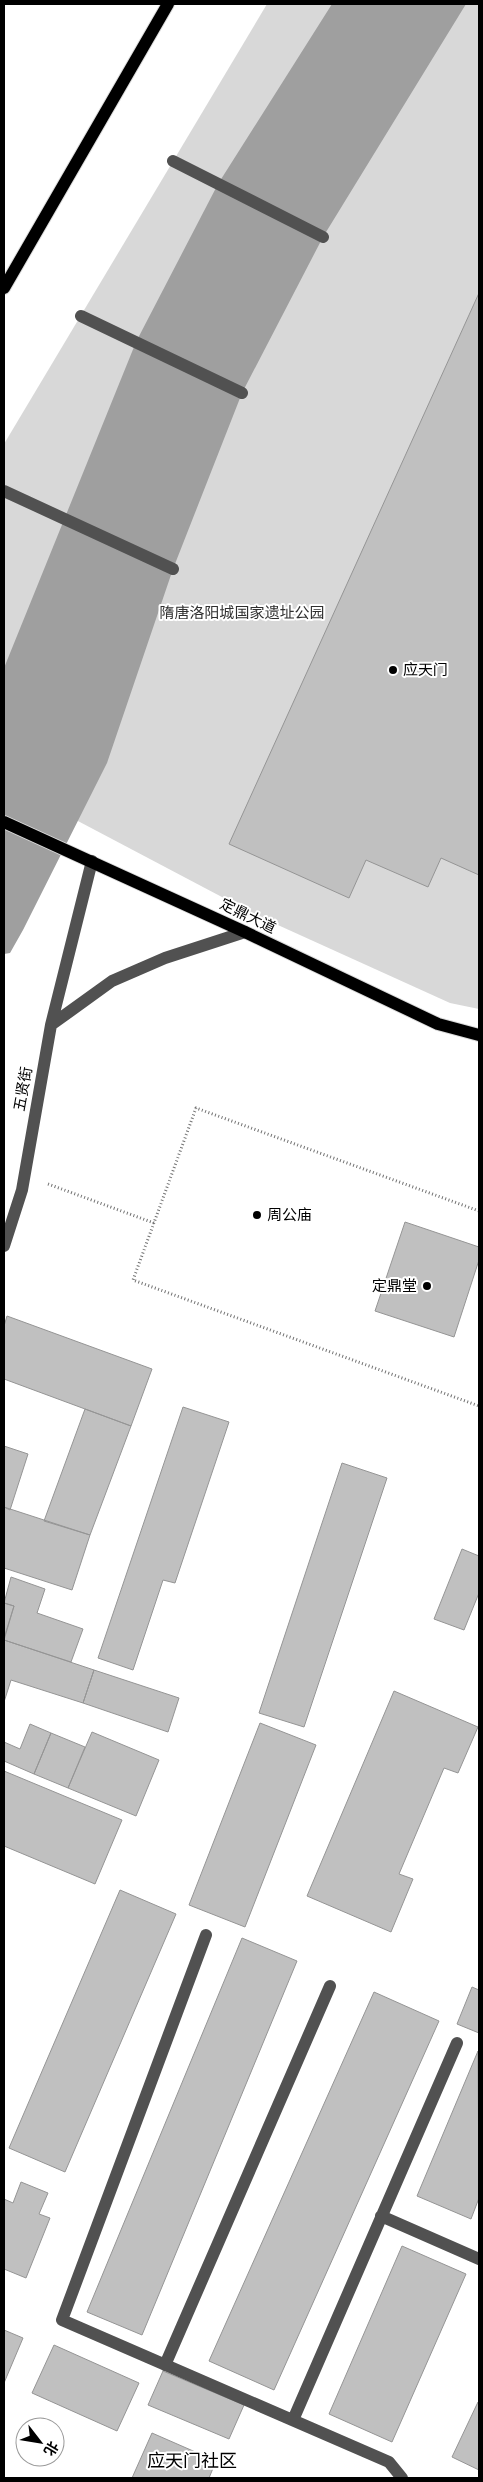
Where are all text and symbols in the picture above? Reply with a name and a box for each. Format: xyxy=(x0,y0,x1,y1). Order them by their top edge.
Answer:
park label: 隋唐洛阳城国家遗址公园 xyxy=(159,602,325,623)
place label: 应天门 xyxy=(403,659,448,680)
marker: 应天门 xyxy=(387,664,399,676)
street label: 定鼎大道 xyxy=(217,893,280,938)
street label: 五贤街 xyxy=(8,1065,37,1113)
place label: 周公庙 xyxy=(267,1204,312,1225)
marker: 周公庙 xyxy=(251,1209,263,1221)
place label: 定鼎堂 xyxy=(372,1275,417,1296)
marker: 定鼎堂 xyxy=(421,1280,433,1292)
north arrow xyxy=(15,2417,65,2467)
text: 北 xyxy=(40,2438,62,2459)
district label: 应天门社区 xyxy=(147,2448,237,2473)

